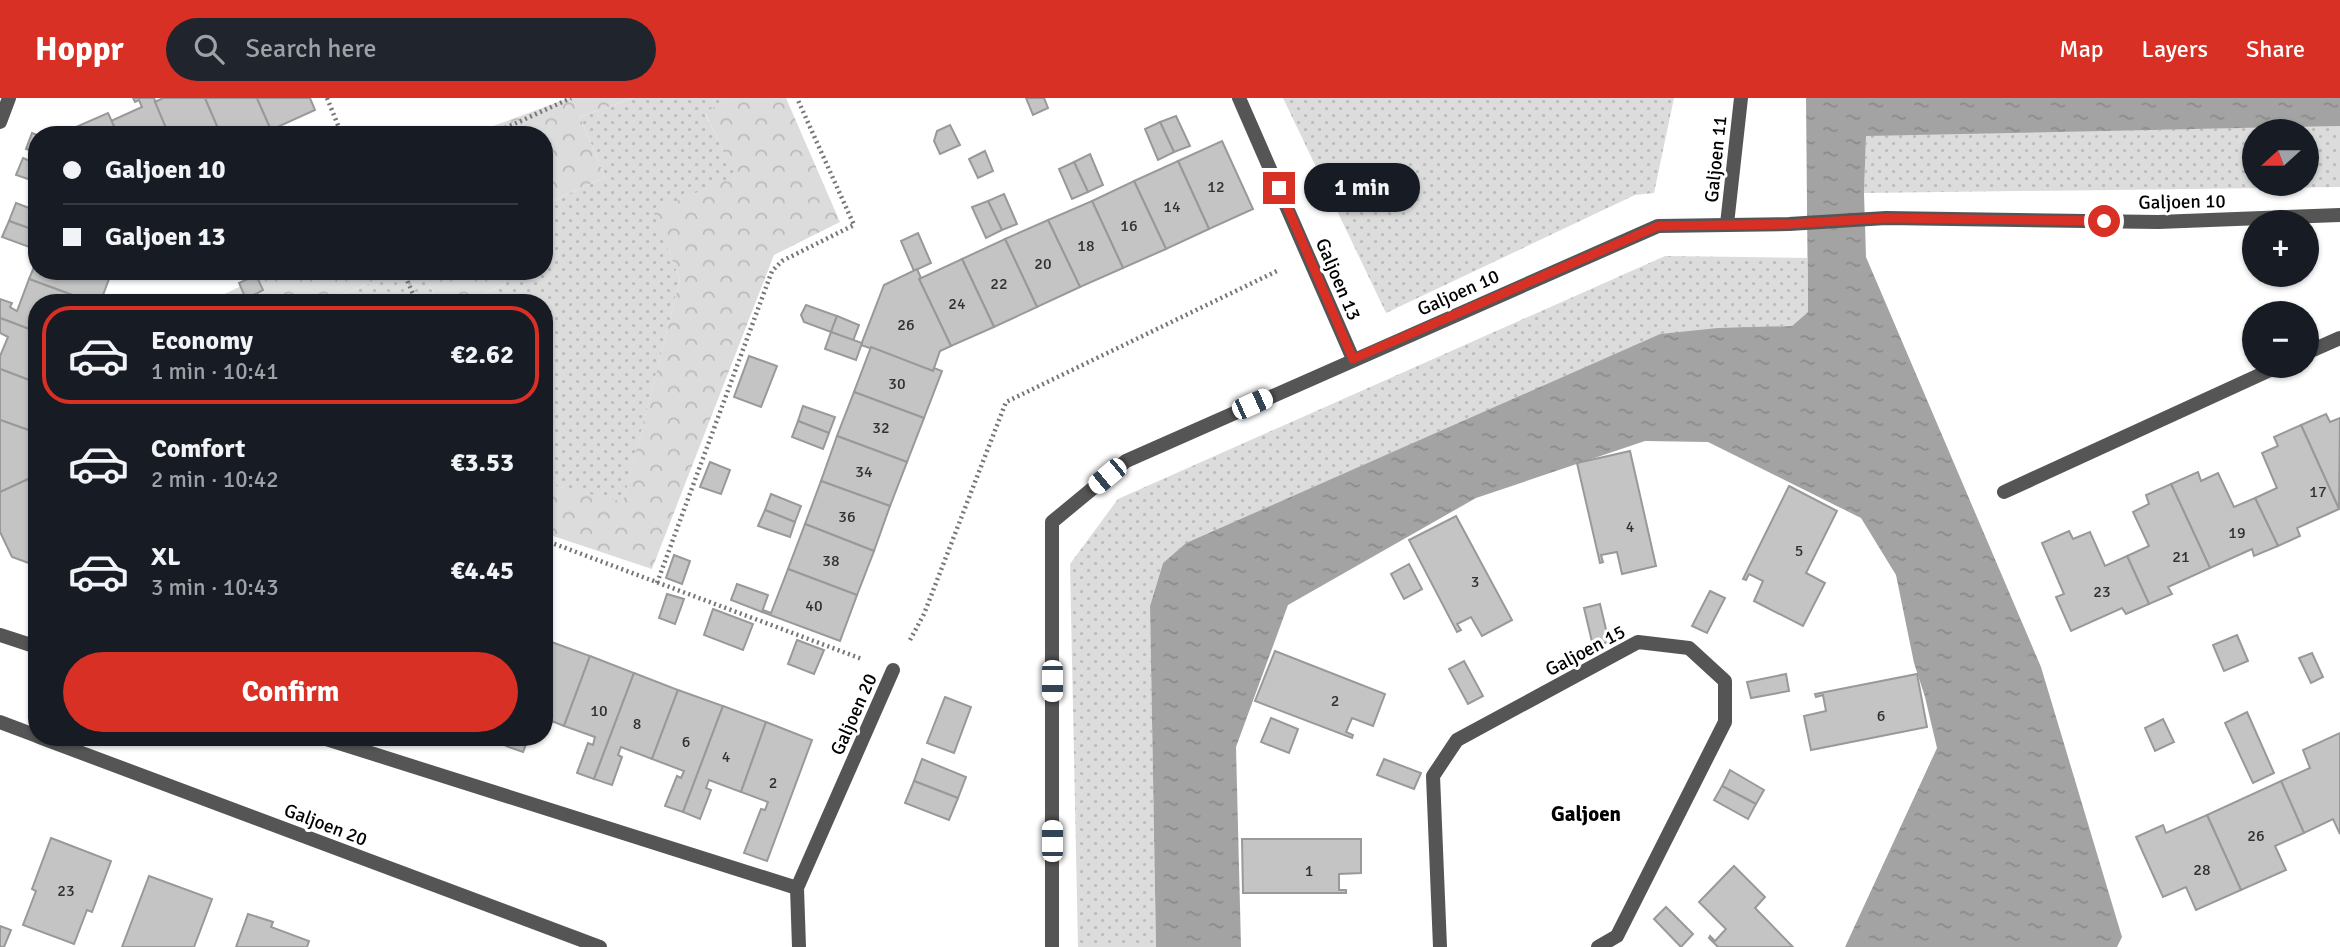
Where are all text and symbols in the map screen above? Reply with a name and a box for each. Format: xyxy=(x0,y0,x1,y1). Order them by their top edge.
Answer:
search box xyxy=(166,18,656,81)
text: Hoppr xyxy=(35,29,124,70)
icon: search xyxy=(190,30,228,68)
text: Search here xyxy=(246,33,377,65)
text: Map xyxy=(2059,34,2104,64)
text: Layers xyxy=(2142,34,2208,64)
text: Share xyxy=(2246,34,2305,64)
street label: Galjoen 11 xyxy=(1700,115,1732,204)
north arrow xyxy=(2242,119,2319,196)
map controls xyxy=(2242,119,2319,378)
text: Galjoen 10 xyxy=(105,154,226,186)
callout: 1 min xyxy=(1304,164,1419,212)
route end xyxy=(1263,172,1295,204)
text: 1 min xyxy=(1334,173,1390,202)
house number: 12 xyxy=(1207,177,1225,197)
street label: Galjoen 10 xyxy=(2138,189,2226,215)
house number: 14 xyxy=(1163,197,1181,217)
route start xyxy=(2088,205,2120,237)
button: + xyxy=(2242,210,2319,287)
house number: 16 xyxy=(1120,216,1138,236)
text: Galjoen 13 xyxy=(105,221,226,253)
street label: Galjoen 13 xyxy=(1310,235,1366,324)
house number: 18 xyxy=(1077,236,1095,256)
house number: 20 xyxy=(1034,254,1052,274)
street label: Galjoen 10 xyxy=(1414,264,1503,322)
house number: 22 xyxy=(990,274,1008,294)
house number: 24 xyxy=(948,294,966,314)
button: − xyxy=(2242,301,2319,378)
house number: 26 xyxy=(897,315,915,335)
icon: car xyxy=(67,324,130,387)
text: Economy xyxy=(151,325,253,357)
text: €2.62 xyxy=(450,339,514,371)
text: 1 min · 10:41 xyxy=(151,357,279,386)
house number: 30 xyxy=(888,374,906,394)
car xyxy=(1229,386,1276,422)
house number: 32 xyxy=(872,418,890,438)
icon: car xyxy=(67,432,130,495)
text: Comfort xyxy=(151,433,245,465)
text: €3.53 xyxy=(450,447,514,479)
car xyxy=(1085,454,1130,498)
house number: 34 xyxy=(855,462,873,482)
text: 2 min · 10:42 xyxy=(151,465,279,494)
house number: 17 xyxy=(2309,482,2327,502)
house number: 36 xyxy=(838,507,856,527)
house number: 4 xyxy=(1626,517,1635,537)
house number: 19 xyxy=(2228,523,2246,543)
icon: car xyxy=(67,540,130,603)
text: XL xyxy=(151,541,181,573)
house number: 5 xyxy=(1795,541,1803,561)
house number: 21 xyxy=(2172,547,2190,567)
house number: 38 xyxy=(822,551,840,571)
text: €4.45 xyxy=(450,555,514,587)
house number: 3 xyxy=(1471,572,1479,592)
text: 3 min · 10:43 xyxy=(151,573,279,602)
house number: 23 xyxy=(2093,582,2111,602)
house number: 40 xyxy=(805,596,823,616)
street label: Galjoen 15 xyxy=(1541,620,1630,682)
button: Confirm xyxy=(63,652,518,732)
car xyxy=(1042,660,1063,702)
street label: Galjoen 20 xyxy=(825,670,883,759)
house number: 2 xyxy=(1331,691,1339,711)
house number: 10 xyxy=(590,701,608,721)
house number: 6 xyxy=(1877,706,1885,726)
house number: 8 xyxy=(633,714,641,734)
house number: 6 xyxy=(682,732,690,752)
house number: 4 xyxy=(722,747,731,767)
house number: 2 xyxy=(769,773,777,793)
street label: Galjoen 20 xyxy=(281,798,371,852)
district label: Galjoen xyxy=(1551,801,1621,827)
car xyxy=(1042,820,1063,862)
house number: 26 xyxy=(2247,826,2265,846)
house number: 28 xyxy=(2193,860,2211,880)
house number: 1 xyxy=(1305,861,1313,881)
house number: 23 xyxy=(57,881,75,901)

